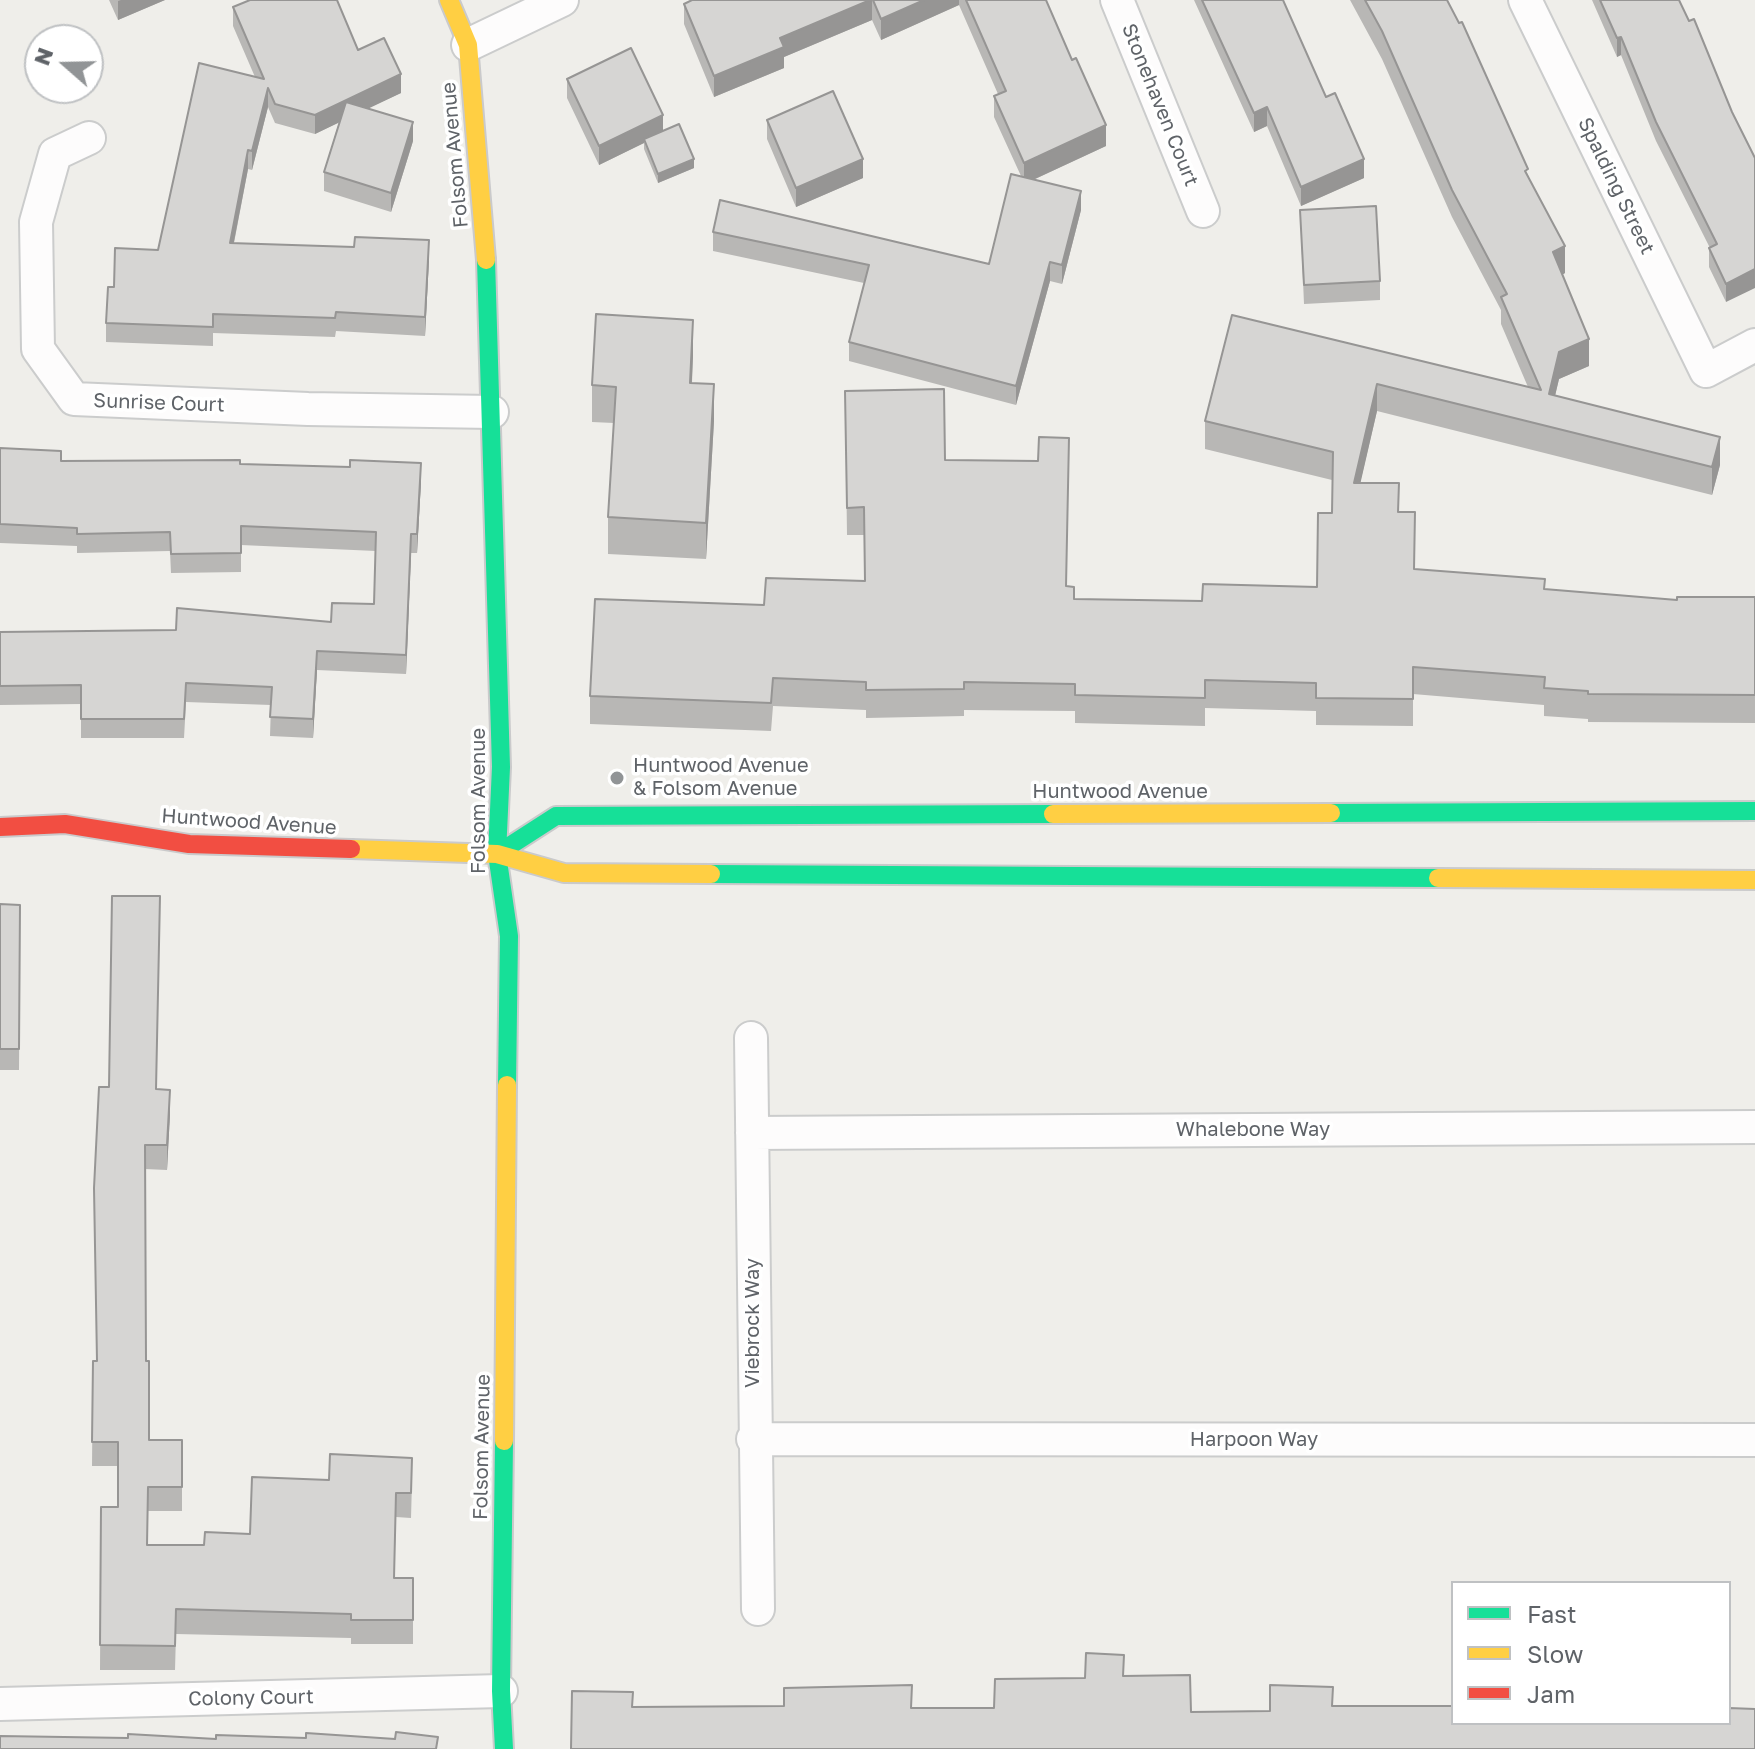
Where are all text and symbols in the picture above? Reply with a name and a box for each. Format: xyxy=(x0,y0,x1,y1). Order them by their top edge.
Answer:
street label: Stonehaven Court xyxy=(1116,20,1204,190)
north arrow xyxy=(24,24,104,104)
text: N xyxy=(27,44,58,69)
street label: Folsom Avenue xyxy=(437,81,473,229)
street label: Spalding Street xyxy=(1573,114,1659,258)
street label: Sunrise Court xyxy=(93,389,225,417)
street label: Folsom Avenue xyxy=(467,728,491,874)
place label: Huntwood Avenue & Folsom Avenue xyxy=(633,754,808,801)
marker: Huntwood Avenue & Folsom Avenue xyxy=(608,769,626,787)
street label: Huntwood Avenue xyxy=(1032,780,1208,804)
street label: Huntwood Avenue xyxy=(161,804,337,840)
street label: Whalebone Way xyxy=(1176,1118,1330,1142)
street label: Viebrock Way xyxy=(741,1258,765,1388)
street label: Folsom Avenue xyxy=(469,1374,495,1520)
street label: Harpoon Way xyxy=(1190,1428,1318,1452)
legend xyxy=(1451,1581,1731,1725)
text: Fast xyxy=(1527,1599,1577,1628)
text: Slow xyxy=(1527,1639,1583,1668)
text: Jam xyxy=(1527,1679,1575,1708)
street label: Colony Court xyxy=(188,1685,314,1711)

